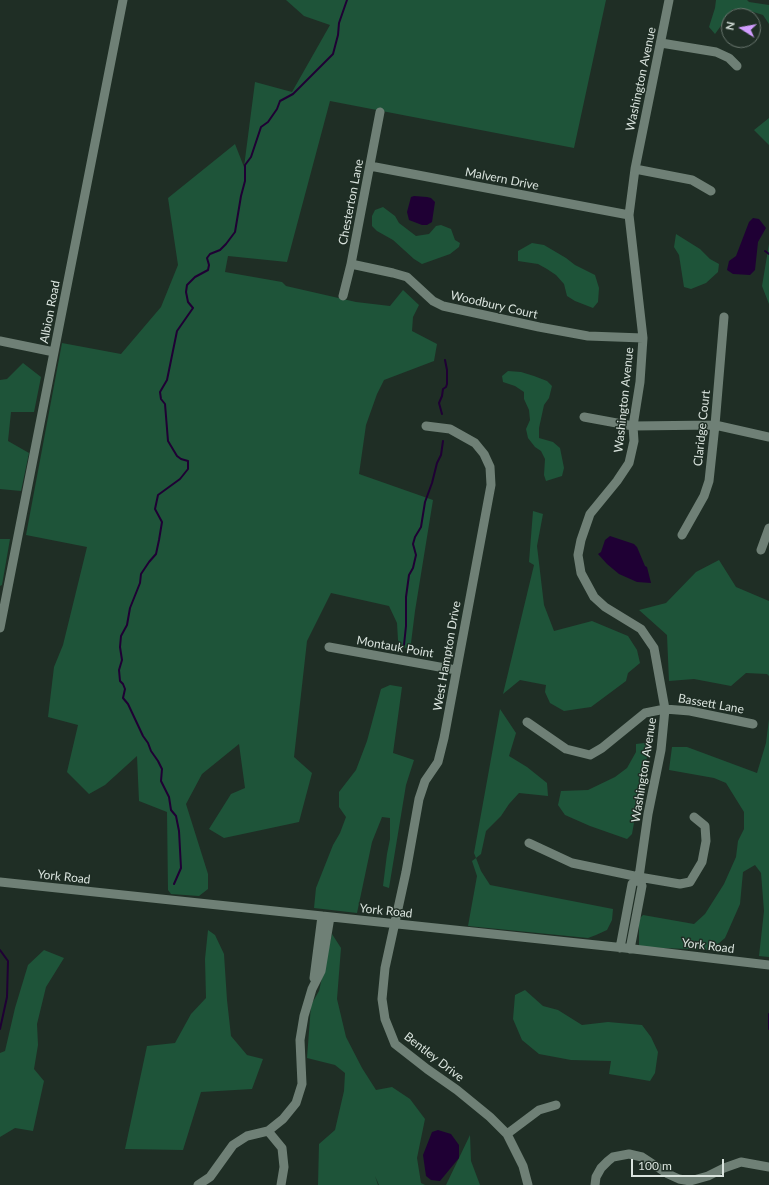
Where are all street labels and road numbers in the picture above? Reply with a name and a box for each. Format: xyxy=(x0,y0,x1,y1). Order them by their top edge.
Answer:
street label: Washington Avenue xyxy=(623,26,659,132)
street label: Chesterton Lane xyxy=(336,158,366,246)
street label: Malvern Drive xyxy=(464,165,540,193)
street label: Albion Road xyxy=(37,279,63,345)
street label: Woodbury Court xyxy=(449,288,539,322)
street label: Washington Avenue xyxy=(611,347,637,453)
street label: Claridge Court xyxy=(691,389,713,467)
street label: West Hampton Drive xyxy=(430,600,464,712)
street label: Montauk Point xyxy=(355,633,435,661)
street label: Bassett Lane xyxy=(677,691,745,717)
street label: Washington Avenue xyxy=(629,717,659,823)
street label: York Road xyxy=(37,867,91,887)
street label: York Road xyxy=(359,901,413,921)
street label: York Road xyxy=(681,936,735,956)
street label: Bentley Drive xyxy=(401,1029,467,1085)

